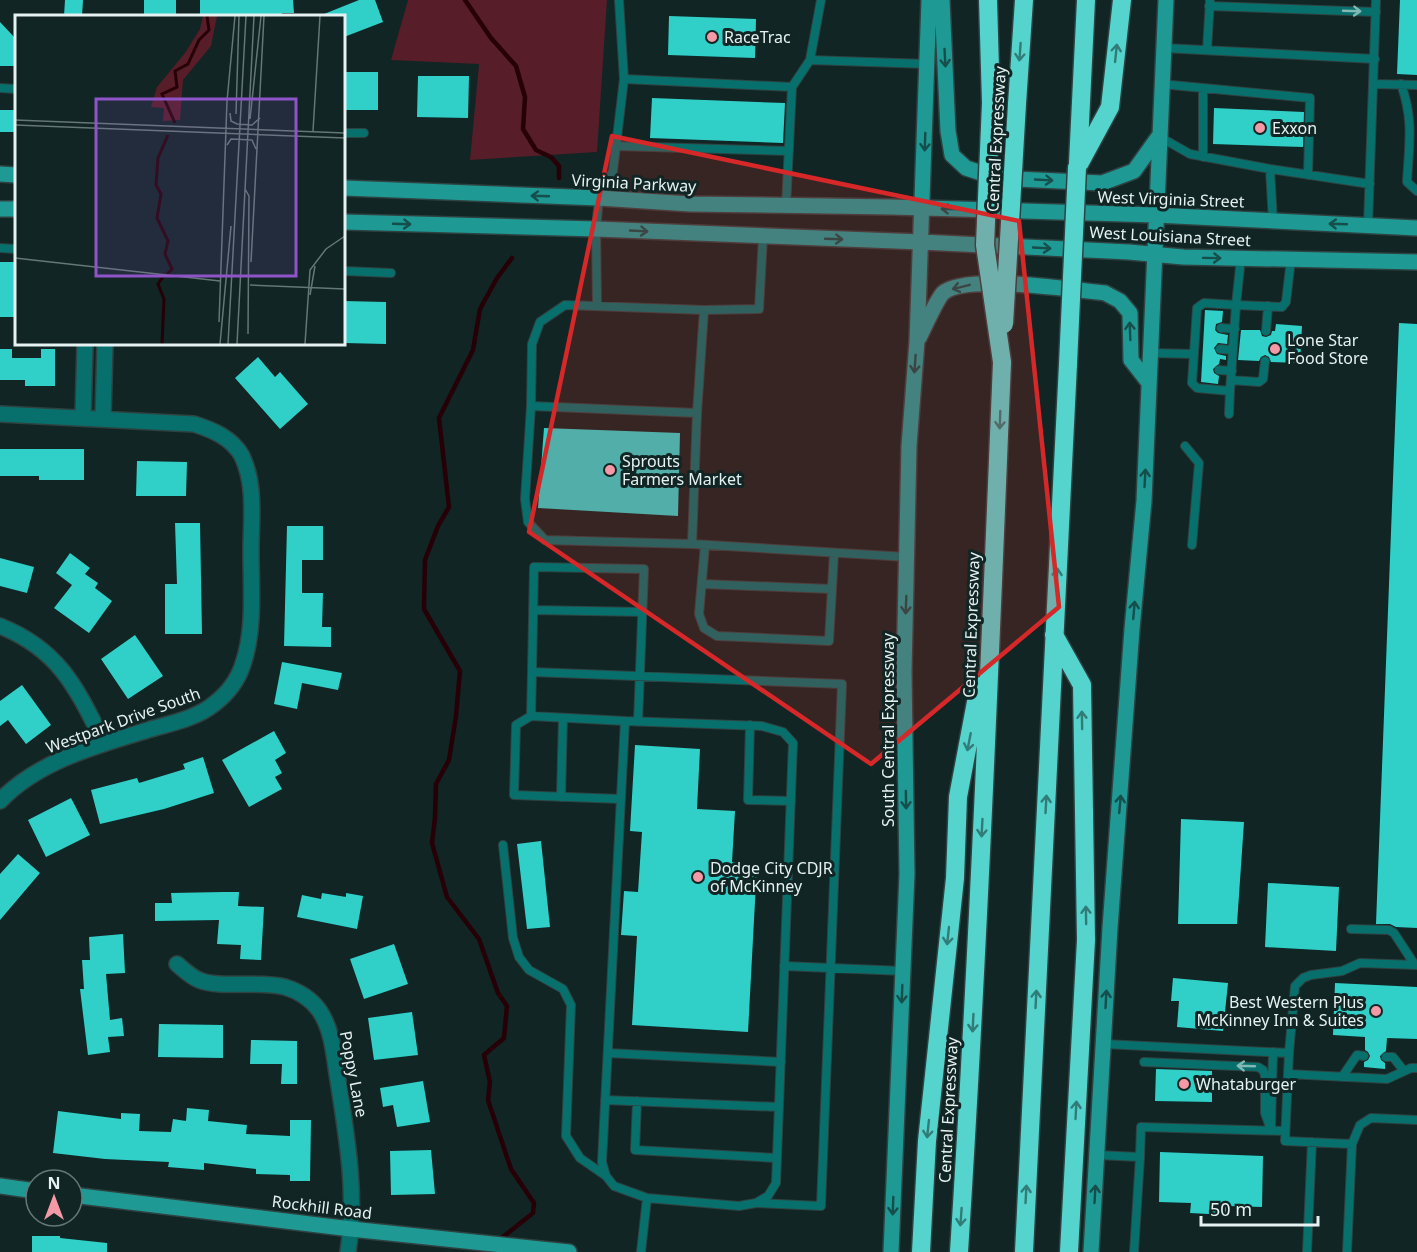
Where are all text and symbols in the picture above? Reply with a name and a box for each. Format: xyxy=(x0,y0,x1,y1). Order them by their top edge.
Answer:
one-way arrow xyxy=(1341,6,1361,17)
inset map xyxy=(15,15,345,345)
place label: RaceTrac xyxy=(724,26,791,48)
marker: RaceTrac xyxy=(705,30,719,44)
one-way arrow xyxy=(1015,42,1026,62)
one-way arrow xyxy=(1111,44,1122,64)
one-way arrow xyxy=(940,48,951,68)
street label: Central Expressway xyxy=(981,65,1011,212)
place label: Exxon xyxy=(1272,117,1317,139)
marker: Exxon xyxy=(1253,121,1267,135)
one-way arrow xyxy=(919,132,930,152)
street label: Virginia Parkway xyxy=(571,169,698,197)
one-way arrow xyxy=(1033,174,1053,185)
street label: West Virginia Street xyxy=(1097,185,1245,213)
one-way arrow xyxy=(531,190,551,201)
one-way arrow xyxy=(940,203,960,215)
one-way arrow xyxy=(391,218,411,229)
one-way arrow xyxy=(1328,218,1348,229)
street label: West Louisiana Street xyxy=(1089,221,1252,251)
one-way arrow xyxy=(628,225,648,236)
one-way arrow xyxy=(823,234,843,245)
one-way arrow xyxy=(1032,242,1052,253)
one-way arrow xyxy=(1201,252,1221,264)
one-way arrow xyxy=(952,281,971,293)
one-way arrow xyxy=(1125,321,1136,341)
place label: Lone Star Food Store xyxy=(1287,329,1368,369)
marker: Lone Star Food Store xyxy=(1268,342,1282,356)
one-way arrow xyxy=(910,353,921,373)
one-way arrow xyxy=(994,410,1005,430)
place label: Sprouts Farmers Market xyxy=(622,450,742,490)
marker: Sprouts Farmers Market xyxy=(603,463,617,477)
one-way arrow xyxy=(1140,468,1151,488)
street label: Central Expressway xyxy=(957,551,985,698)
one-way arrow xyxy=(1052,567,1063,587)
one-way arrow xyxy=(900,594,911,614)
one-way arrow xyxy=(1129,601,1140,620)
street label: South Central Expressway xyxy=(877,632,899,827)
street label: Westpark Drive South xyxy=(43,682,203,758)
one-way arrow xyxy=(1077,711,1088,731)
one-way arrow xyxy=(963,732,974,751)
one-way arrow xyxy=(900,789,912,809)
one-way arrow xyxy=(1040,795,1051,815)
one-way arrow xyxy=(1115,795,1126,815)
one-way arrow xyxy=(977,817,988,837)
place label: Dodge City CDJR of McKinney xyxy=(710,857,833,897)
marker: Dodge City CDJR of McKinney xyxy=(691,870,705,884)
one-way arrow xyxy=(1080,906,1092,926)
one-way arrow xyxy=(943,925,954,945)
one-way arrow xyxy=(896,984,908,1004)
one-way arrow xyxy=(1031,989,1042,1009)
one-way arrow xyxy=(1101,989,1112,1009)
place label: Best Western Plus McKinney Inn & Suites xyxy=(1196,991,1364,1031)
marker: Best Western Plus McKinney Inn & Suites xyxy=(1369,1004,1383,1018)
one-way arrow xyxy=(967,1012,978,1032)
street label: Poppy Lane xyxy=(335,1029,373,1119)
street label: Central Expressway xyxy=(933,1036,963,1183)
one-way arrow xyxy=(1236,1061,1256,1072)
place label: Whataburger xyxy=(1196,1073,1297,1095)
marker: Whataburger xyxy=(1177,1077,1191,1091)
one-way arrow xyxy=(1071,1100,1082,1120)
one-way arrow xyxy=(922,1119,933,1139)
north arrow xyxy=(24,1168,84,1228)
text: N xyxy=(47,1172,61,1194)
one-way arrow xyxy=(1021,1184,1032,1204)
one-way arrow xyxy=(1089,1184,1100,1204)
scale bar xyxy=(1201,1189,1318,1227)
street label: Rockhill Road xyxy=(271,1190,373,1224)
one-way arrow xyxy=(888,1196,899,1216)
text: 50 m xyxy=(1210,1197,1252,1221)
one-way arrow xyxy=(956,1207,967,1227)

